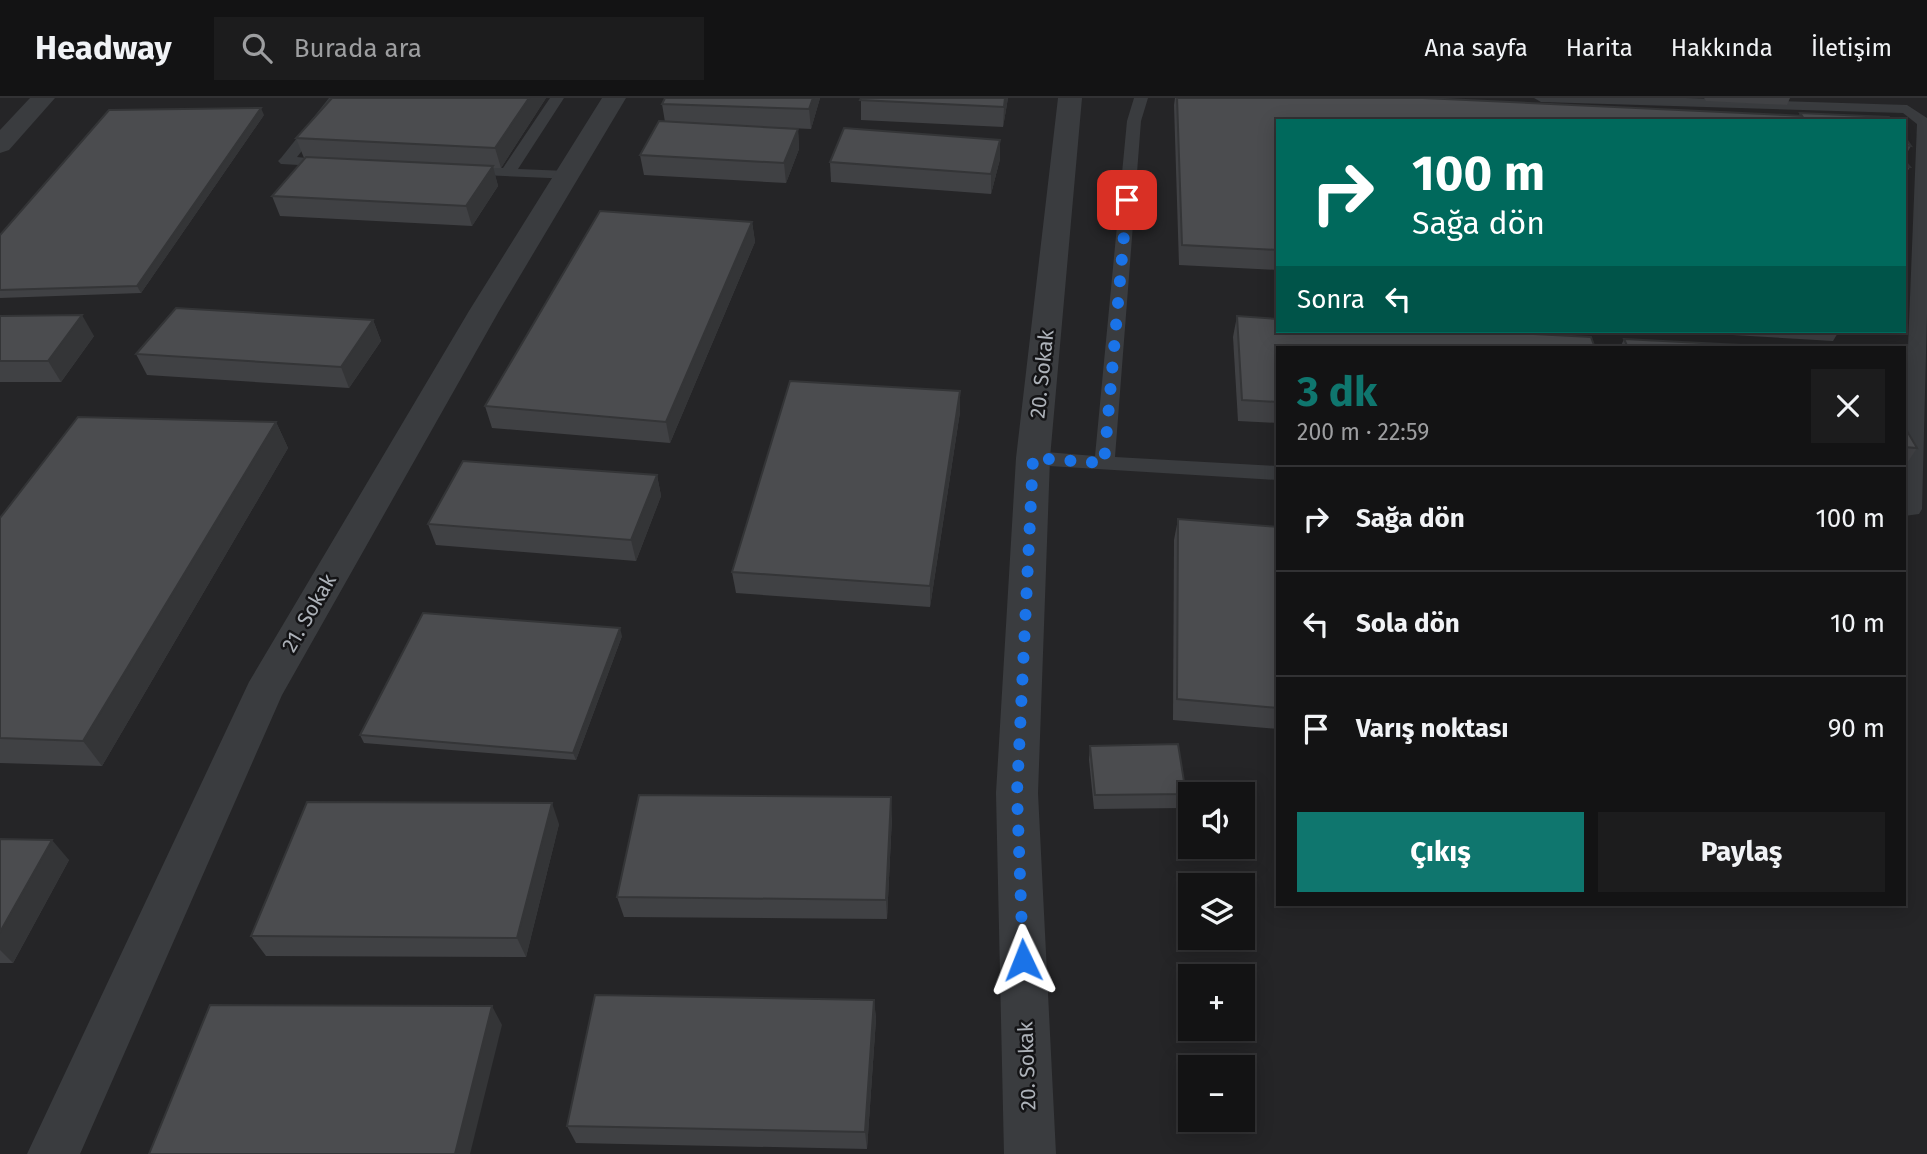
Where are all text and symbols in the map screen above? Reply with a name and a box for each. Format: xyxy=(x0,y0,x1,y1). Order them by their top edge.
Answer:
search box xyxy=(214,17,704,80)
text: Headway xyxy=(35,28,172,68)
icon: search xyxy=(238,29,276,67)
text: Burada ara xyxy=(294,33,422,64)
text: Ana sayfa xyxy=(1424,34,1528,62)
text: Harita xyxy=(1566,34,1633,62)
text: Hakkında xyxy=(1671,34,1773,62)
text: İletişim xyxy=(1811,34,1892,62)
text: 100 m xyxy=(1412,144,1545,203)
icon: right xyxy=(1297,147,1388,238)
pin xyxy=(1097,170,1157,230)
icon: arrive xyxy=(1108,181,1146,219)
text: Sağa dön xyxy=(1412,204,1545,242)
icon: left xyxy=(1379,280,1417,318)
text: Sonra xyxy=(1297,284,1365,315)
street label: 20. Sokak xyxy=(1024,328,1060,420)
text: 3 dk xyxy=(1297,367,1377,417)
button: close xyxy=(1811,369,1885,443)
text: 200 m · 22:59 xyxy=(1297,418,1429,446)
icon: right xyxy=(1297,500,1335,538)
text: Sağa dön xyxy=(1356,503,1465,534)
text: 100 m xyxy=(1816,503,1885,534)
street label: 21. Sokak xyxy=(276,569,342,657)
icon: left xyxy=(1297,605,1335,643)
text: Sola dön xyxy=(1356,608,1460,639)
text: 10 m xyxy=(1830,608,1885,639)
icon: arrive xyxy=(1297,710,1335,748)
text: Varış noktası xyxy=(1356,713,1509,744)
text: 90 m xyxy=(1828,713,1885,744)
map controls xyxy=(1178,782,1255,1132)
button: sound xyxy=(1178,782,1255,859)
button: Çıkış xyxy=(1297,812,1584,892)
button: Paylaş xyxy=(1598,812,1885,892)
button: layers xyxy=(1178,873,1255,950)
position arrow xyxy=(986,923,1060,997)
button: + xyxy=(1178,964,1255,1041)
street label: 20. Sokak xyxy=(1012,1021,1042,1111)
button: − xyxy=(1178,1055,1255,1132)

